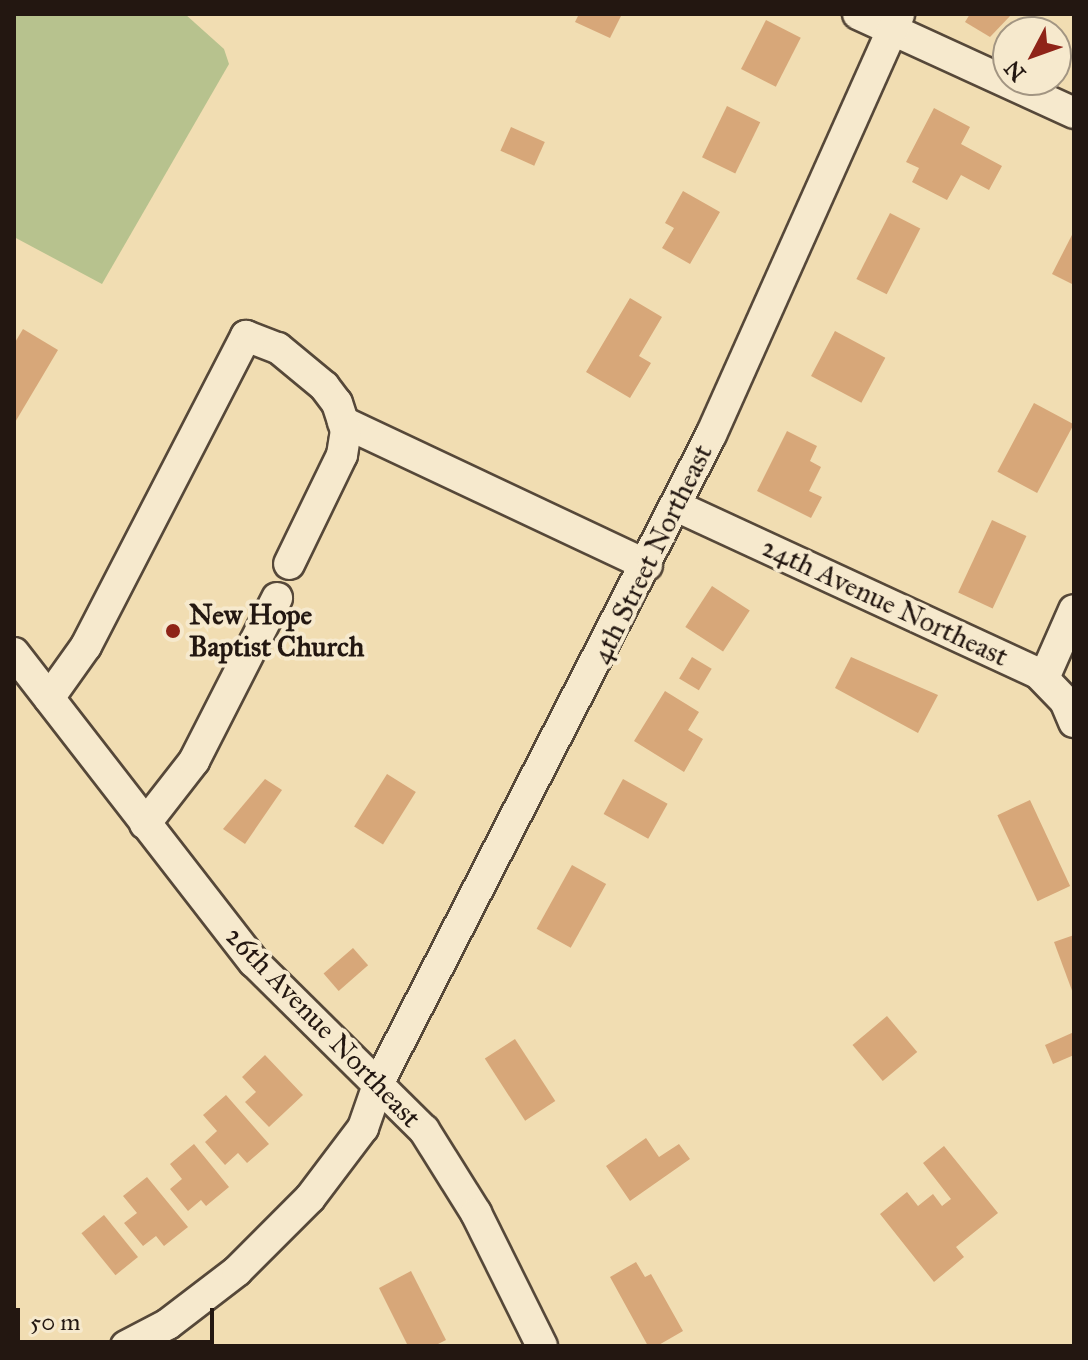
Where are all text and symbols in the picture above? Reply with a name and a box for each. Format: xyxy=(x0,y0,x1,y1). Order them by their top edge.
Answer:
north arrow xyxy=(992,16,1072,96)
text: N xyxy=(999,55,1031,87)
street label: 4th Street Northeast xyxy=(584,439,720,669)
street label: 24th Avenue Northeast xyxy=(756,530,1014,674)
place label: New Hope Baptist Church xyxy=(189,598,364,664)
marker: New Hope Baptist Church xyxy=(164,622,182,640)
street label: 26th Avenue Northeast xyxy=(218,919,428,1135)
scale bar xyxy=(20,1292,218,1342)
text: 50 m xyxy=(30,1307,80,1337)

